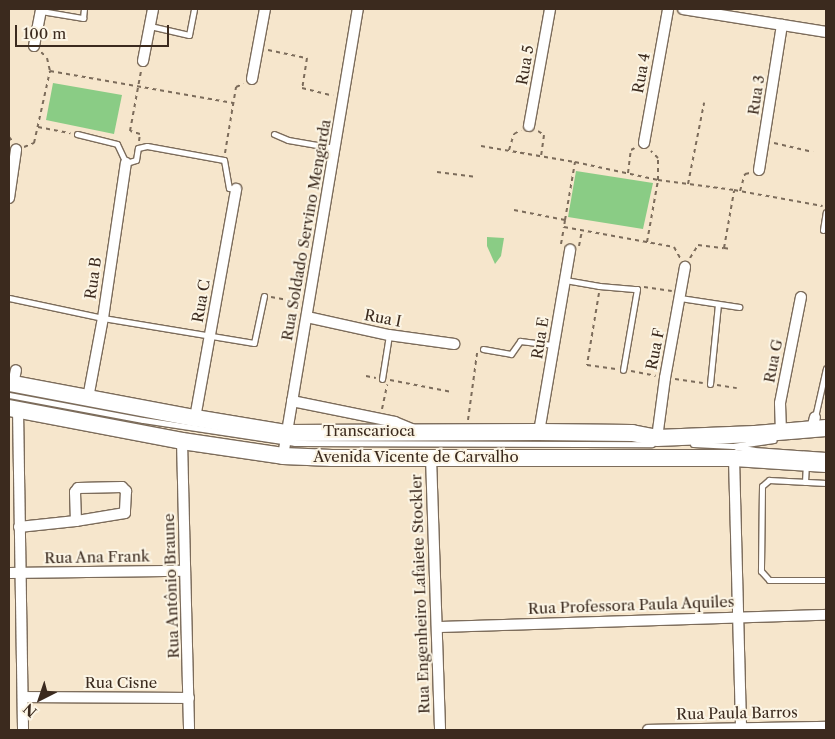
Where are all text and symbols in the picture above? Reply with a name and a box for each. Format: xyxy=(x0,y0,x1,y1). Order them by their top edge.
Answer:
scale bar xyxy=(18,15,171,47)
text: 100 m xyxy=(23,24,66,43)
street label: Rua 5 xyxy=(513,44,537,86)
street label: Rua 4 xyxy=(629,51,653,95)
street label: Rua 3 xyxy=(744,74,768,116)
street label: Rua Soldado Servino Mengarda xyxy=(278,118,334,342)
street label: Rua B xyxy=(81,256,105,300)
street label: Rua C xyxy=(188,278,214,324)
street label: Rua I xyxy=(363,306,403,330)
street label: Rua E xyxy=(528,316,552,360)
street label: Rua F xyxy=(642,327,668,371)
street label: Rua G xyxy=(760,338,786,384)
street label: Transcarioca xyxy=(323,422,415,440)
street label: Avenida Vicente de Carvalho xyxy=(313,448,519,466)
street label: Rua Engenheiro Lafaiete Stockler xyxy=(407,474,433,714)
street label: Rua Antônio Braune xyxy=(159,513,183,659)
street label: Rua Ana Frank xyxy=(44,547,150,567)
street label: Rua Professora Paula Aquiles xyxy=(527,592,735,618)
north arrow xyxy=(15,674,65,724)
street label: Rua Cisne xyxy=(85,674,157,692)
text: N xyxy=(20,700,41,721)
street label: Rua Paula Barros xyxy=(676,703,798,723)

